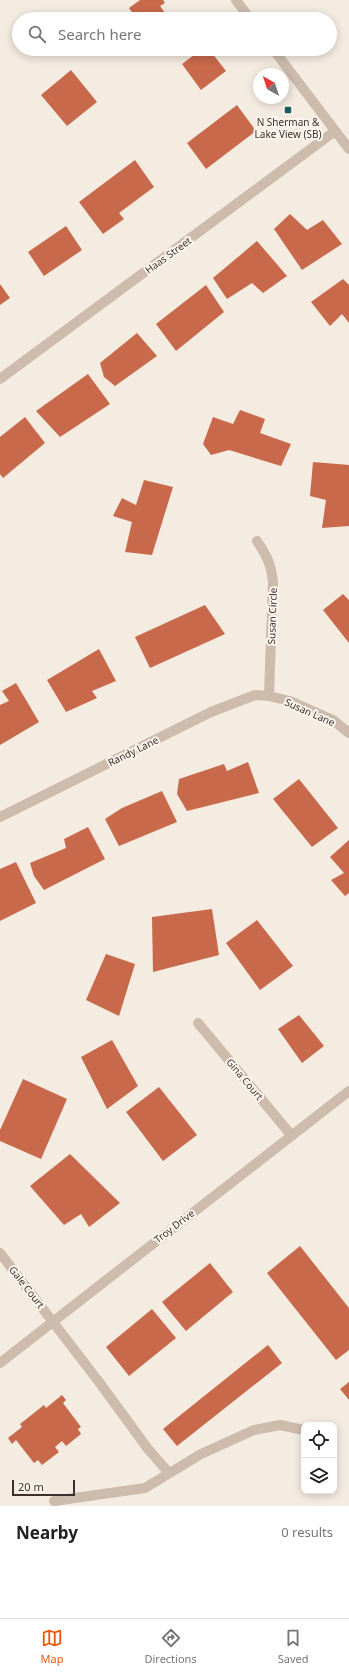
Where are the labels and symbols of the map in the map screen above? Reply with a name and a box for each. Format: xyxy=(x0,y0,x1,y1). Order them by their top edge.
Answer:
north arrow xyxy=(253,68,289,104)
marker: N Sherman & Lake View (SB) xyxy=(283,105,293,115)
place label: N Sherman & Lake View (SB) xyxy=(255,115,321,141)
street label: Haas Street xyxy=(142,233,194,277)
street label: Susan Circle xyxy=(264,587,280,645)
street label: Susan Lane xyxy=(283,695,338,729)
street label: Randy Lane xyxy=(105,733,161,769)
street label: Gina Court xyxy=(223,1055,267,1103)
street label: Troy Drive xyxy=(151,1206,197,1246)
street label: Gale Court xyxy=(6,1263,48,1311)
scale bar xyxy=(12,1478,75,1497)

